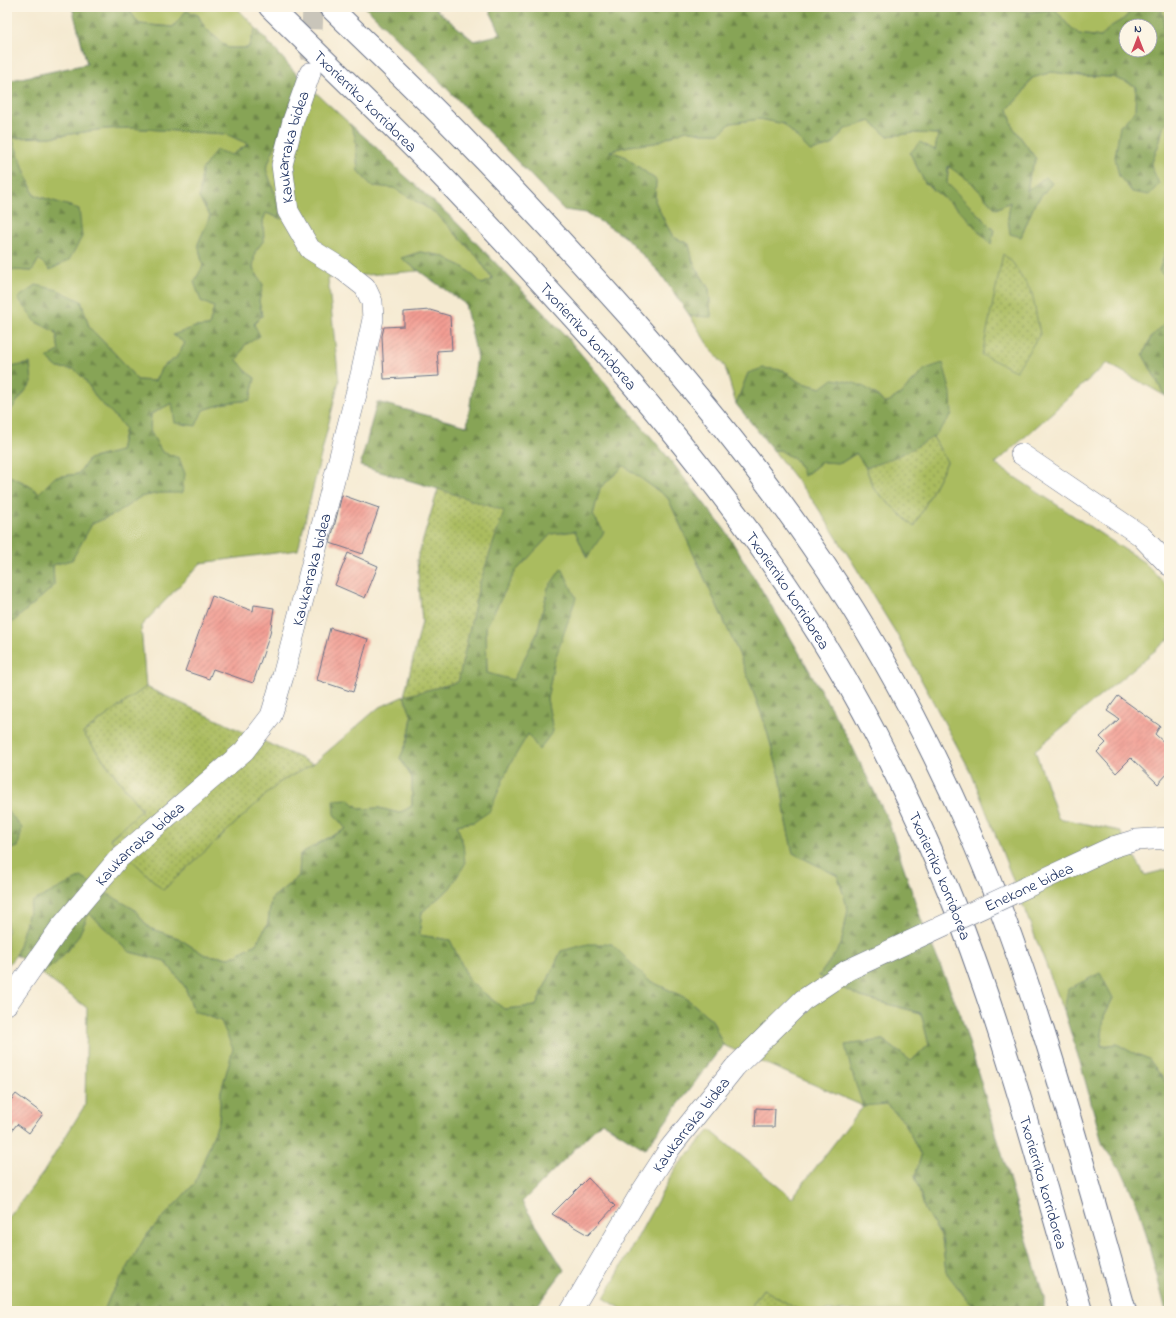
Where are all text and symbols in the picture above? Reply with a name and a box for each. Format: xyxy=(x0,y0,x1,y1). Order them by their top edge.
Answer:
north arrow xyxy=(1118,18,1158,58)
text: N xyxy=(1134,21,1142,37)
street label: Txorierriko korridorea xyxy=(307,45,422,159)
street label: Kaukarraka bidea xyxy=(272,88,317,205)
street label: Txorierriko korridorea xyxy=(533,278,642,396)
street label: Kaukarraka bidea xyxy=(286,511,339,629)
street label: Txorierriko korridorea xyxy=(739,527,835,655)
street label: Kaukarraka bidea xyxy=(90,797,191,892)
street label: Txorierriko korridorea xyxy=(901,808,976,944)
street label: Enekone bidea xyxy=(981,857,1078,919)
street label: Kaukarraka bidea xyxy=(647,1072,737,1178)
street label: Txorierriko korridorea xyxy=(1012,1113,1073,1252)

